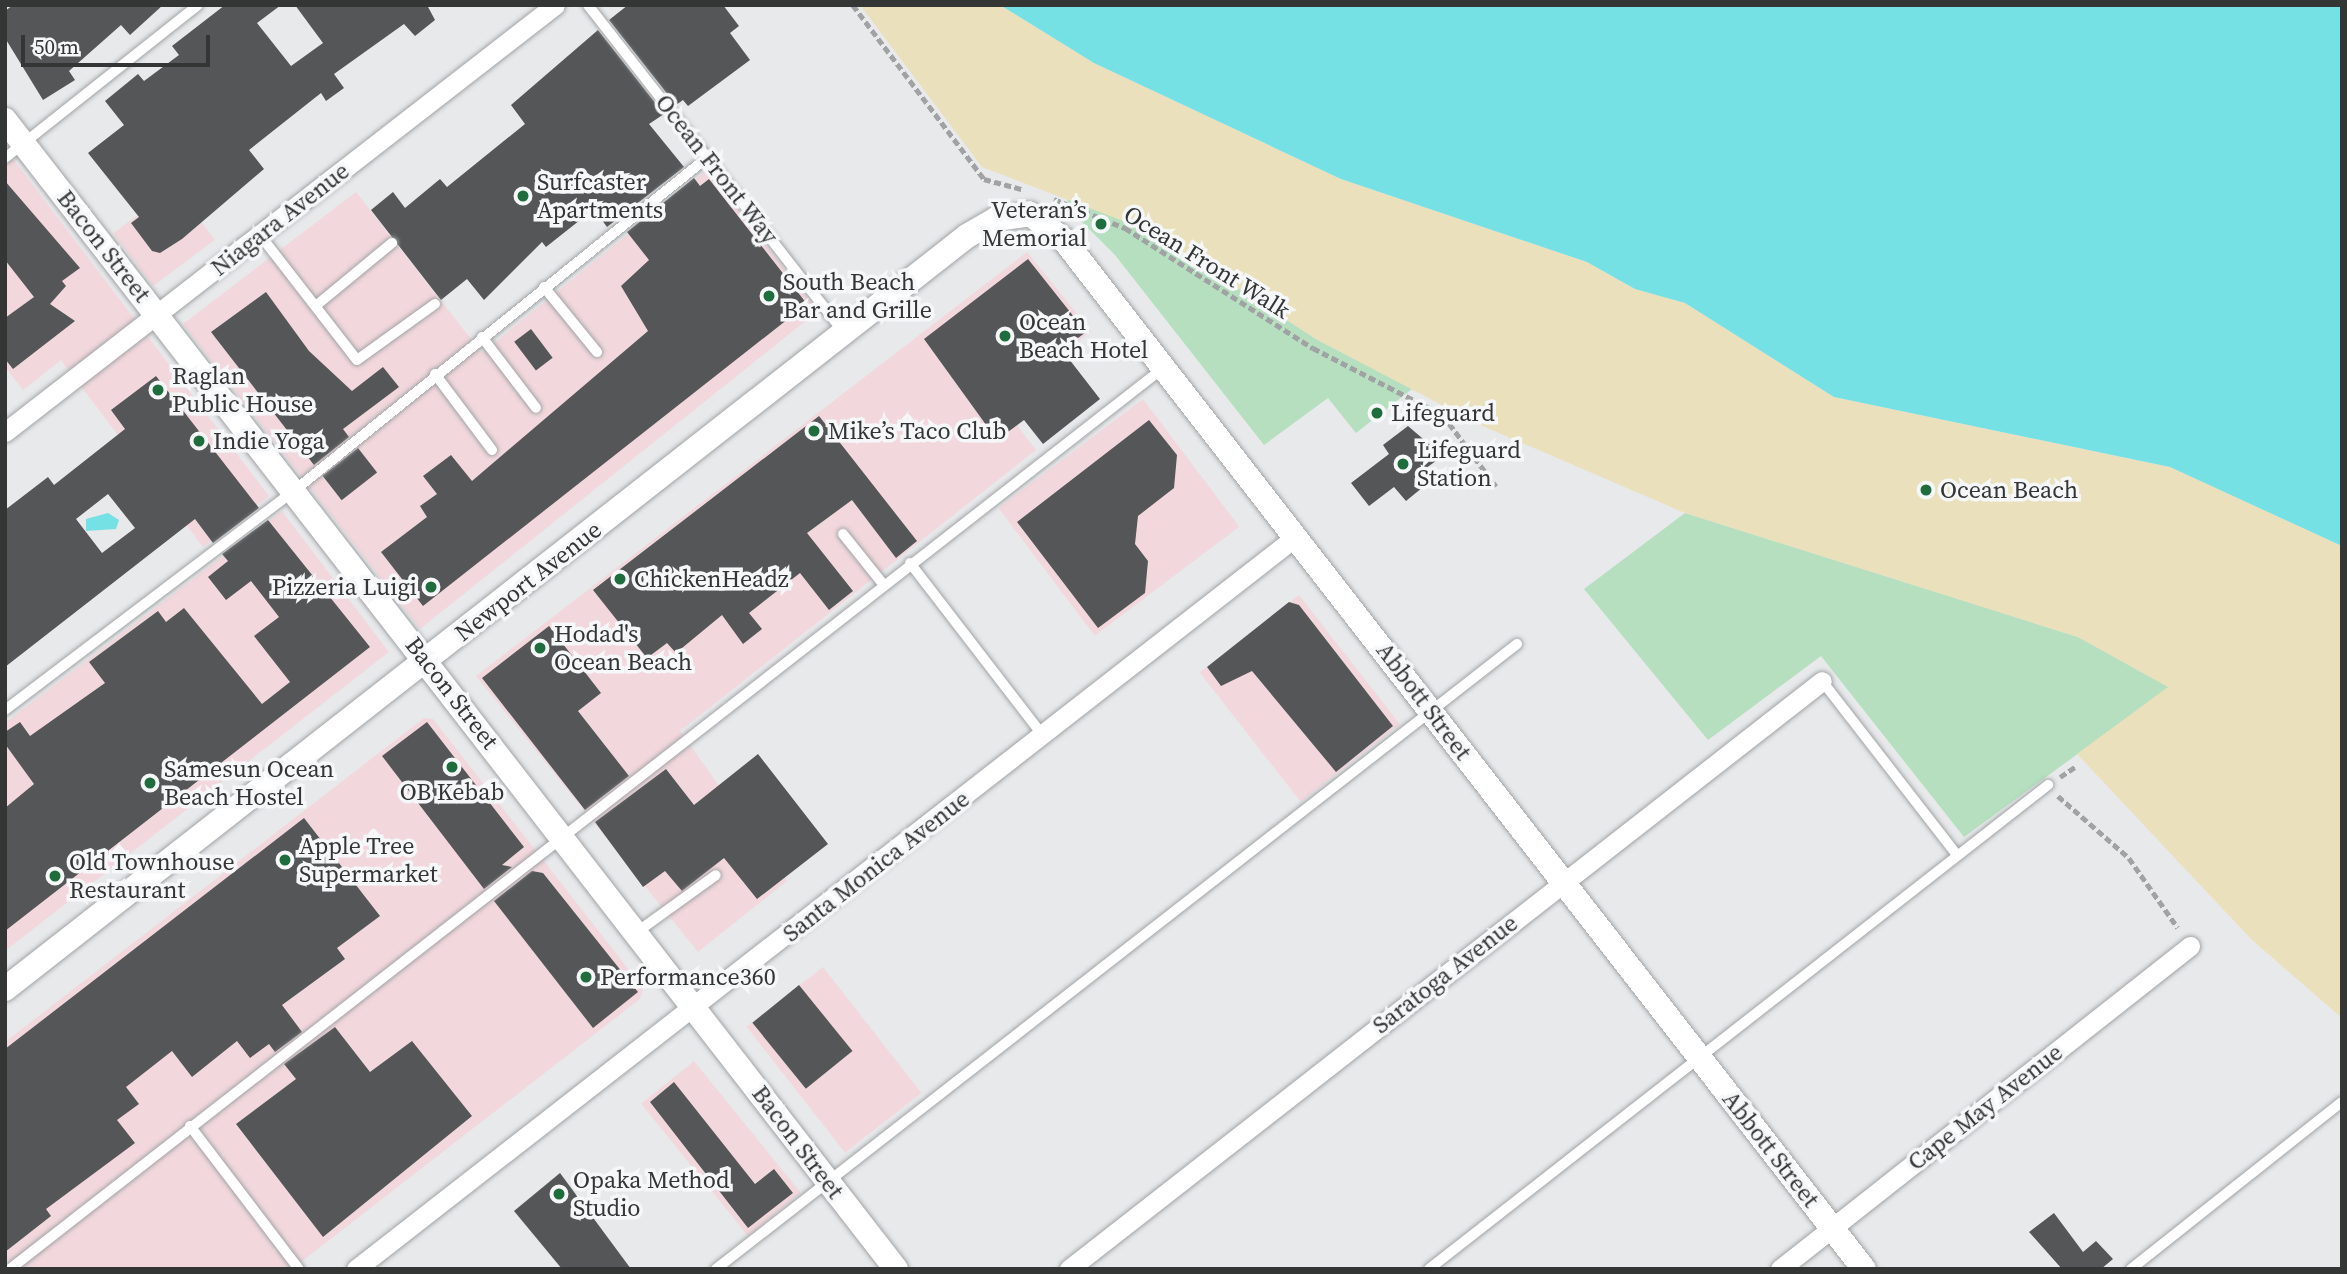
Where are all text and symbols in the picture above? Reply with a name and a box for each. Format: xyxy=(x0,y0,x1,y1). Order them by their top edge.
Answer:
scale bar xyxy=(24,21,214,65)
text: 50 m xyxy=(34,32,79,61)
street label: Ocean Front Way xyxy=(649,88,785,250)
street label: Niagara Avenue xyxy=(205,156,355,282)
place label: Surfcaster Apartments xyxy=(537,168,663,224)
street label: Bacon Street xyxy=(51,184,157,308)
marker: Surfcaster Apartments xyxy=(515,188,531,204)
place label: Veteran’s Memorial xyxy=(982,196,1087,252)
street label: Ocean Front Walk xyxy=(1118,199,1296,325)
marker: Veteran’s Memorial xyxy=(1093,216,1109,232)
place label: South Beach Bar and Grille xyxy=(783,268,932,324)
marker: South Beach Bar and Grille xyxy=(761,288,777,304)
place label: Ocean Beach Hotel xyxy=(1019,308,1148,364)
marker: Ocean Beach Hotel xyxy=(997,328,1013,344)
place label: Raglan Public House xyxy=(172,362,313,418)
marker: Raglan Public House xyxy=(150,382,166,398)
place label: Lifeguard xyxy=(1391,399,1495,427)
marker: Lifeguard xyxy=(1369,405,1385,421)
place label: Mike’s Taco Club xyxy=(828,417,1007,445)
marker: Mike’s Taco Club xyxy=(806,423,822,439)
place label: Indie Yoga xyxy=(213,427,325,455)
marker: Indie Yoga xyxy=(191,433,207,449)
place label: Lifeguard Station xyxy=(1417,436,1521,492)
marker: Lifeguard Station xyxy=(1395,456,1411,472)
place label: Ocean Beach xyxy=(1940,476,2078,504)
marker: Ocean Beach xyxy=(1918,482,1934,498)
street label: Newport Avenue xyxy=(449,515,607,647)
place label: ChickenHeadz xyxy=(634,565,789,593)
marker: ChickenHeadz xyxy=(612,571,628,587)
place label: Pizzeria Luigi xyxy=(272,573,417,601)
marker: Pizzeria Luigi xyxy=(423,579,439,595)
place label: Hodad's Ocean Beach xyxy=(554,620,692,676)
street label: Bacon Street xyxy=(399,631,505,755)
street label: Abbott Street xyxy=(1370,637,1478,765)
marker: Hodad's Ocean Beach xyxy=(532,640,548,656)
place label: Samesun Ocean Beach Hostel xyxy=(164,755,334,811)
marker: OB Kebab xyxy=(444,759,460,775)
marker: Samesun Ocean Beach Hostel xyxy=(142,775,158,791)
place label: OB Kebab xyxy=(400,778,504,806)
street label: Santa Monica Avenue xyxy=(777,784,975,948)
place label: Apple Tree Supermarket xyxy=(299,832,437,888)
place label: Old Townhouse Restaurant xyxy=(69,848,235,904)
marker: Apple Tree Supermarket xyxy=(277,852,293,868)
marker: Old Townhouse Restaurant xyxy=(47,868,63,884)
street label: Saratoga Avenue xyxy=(1367,908,1523,1040)
place label: Performance360 xyxy=(600,963,776,991)
marker: Performance360 xyxy=(578,969,594,985)
street label: Cape May Avenue xyxy=(1902,1038,2068,1176)
street label: Bacon Street xyxy=(746,1080,850,1204)
street label: Abbott Street xyxy=(1717,1085,1825,1213)
place label: Opaka Method Studio xyxy=(573,1166,730,1222)
marker: Opaka Method Studio xyxy=(551,1186,567,1202)

